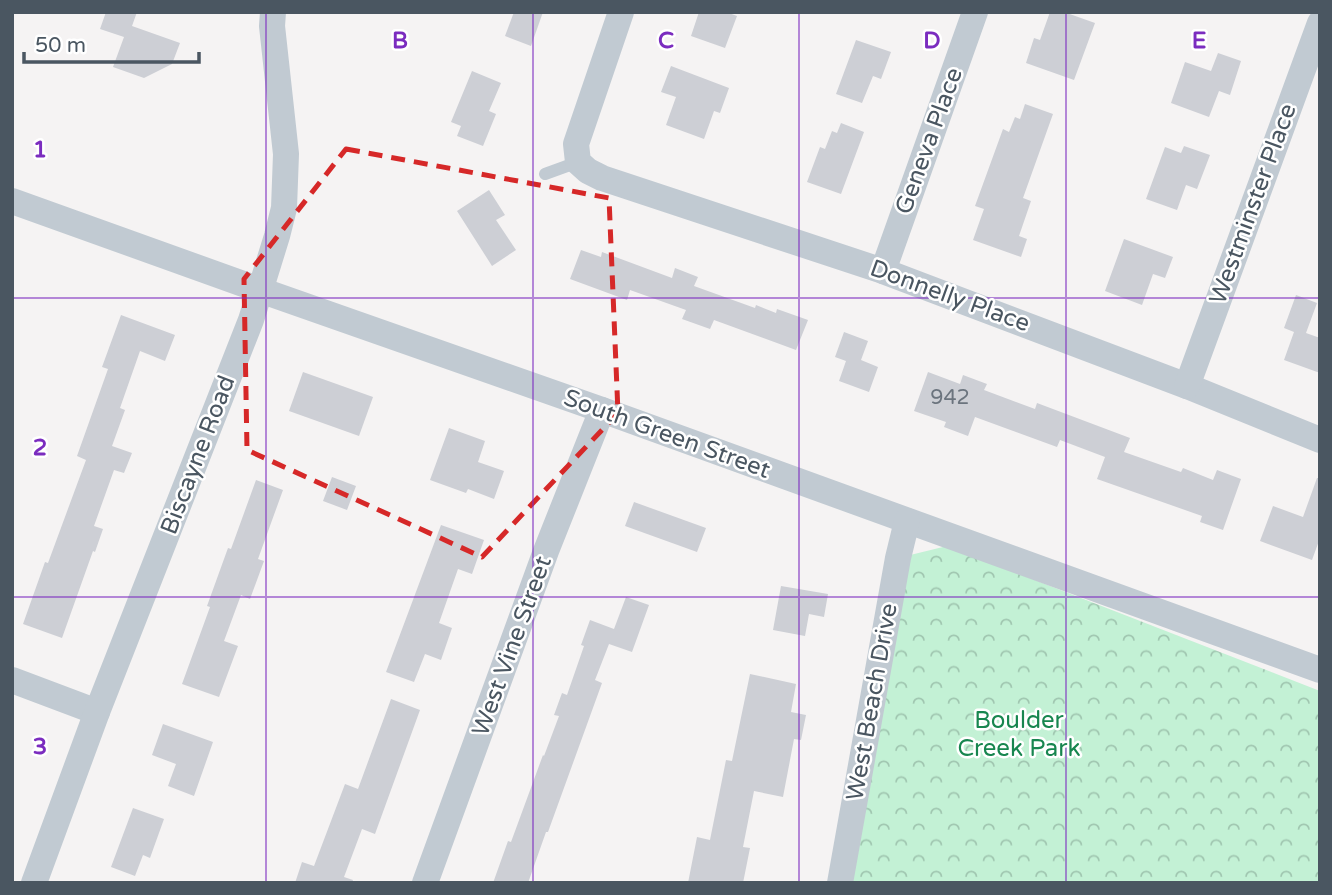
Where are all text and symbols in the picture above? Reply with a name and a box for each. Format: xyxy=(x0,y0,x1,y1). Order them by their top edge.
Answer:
scale bar xyxy=(24,21,200,65)
text: B xyxy=(392,27,408,55)
text: C xyxy=(658,27,674,55)
text: D xyxy=(923,27,941,55)
text: E xyxy=(1192,27,1206,55)
text: 50 m xyxy=(35,33,86,58)
street label: Geneva Place xyxy=(889,64,969,218)
street label: Westminster Place xyxy=(1203,100,1303,308)
text: 1 xyxy=(33,136,47,164)
street label: Donnelly Place xyxy=(866,254,1034,338)
street label: Biscayne Road xyxy=(154,372,242,538)
street label: South Green Street xyxy=(560,383,774,485)
house number: 942 xyxy=(930,385,970,410)
text: 2 xyxy=(33,434,47,462)
street label: West Vine Street xyxy=(466,552,558,740)
street label: West Beach Drive xyxy=(840,601,904,803)
park label: Boulder Creek Park xyxy=(957,706,1081,763)
text: 3 xyxy=(33,733,47,761)

